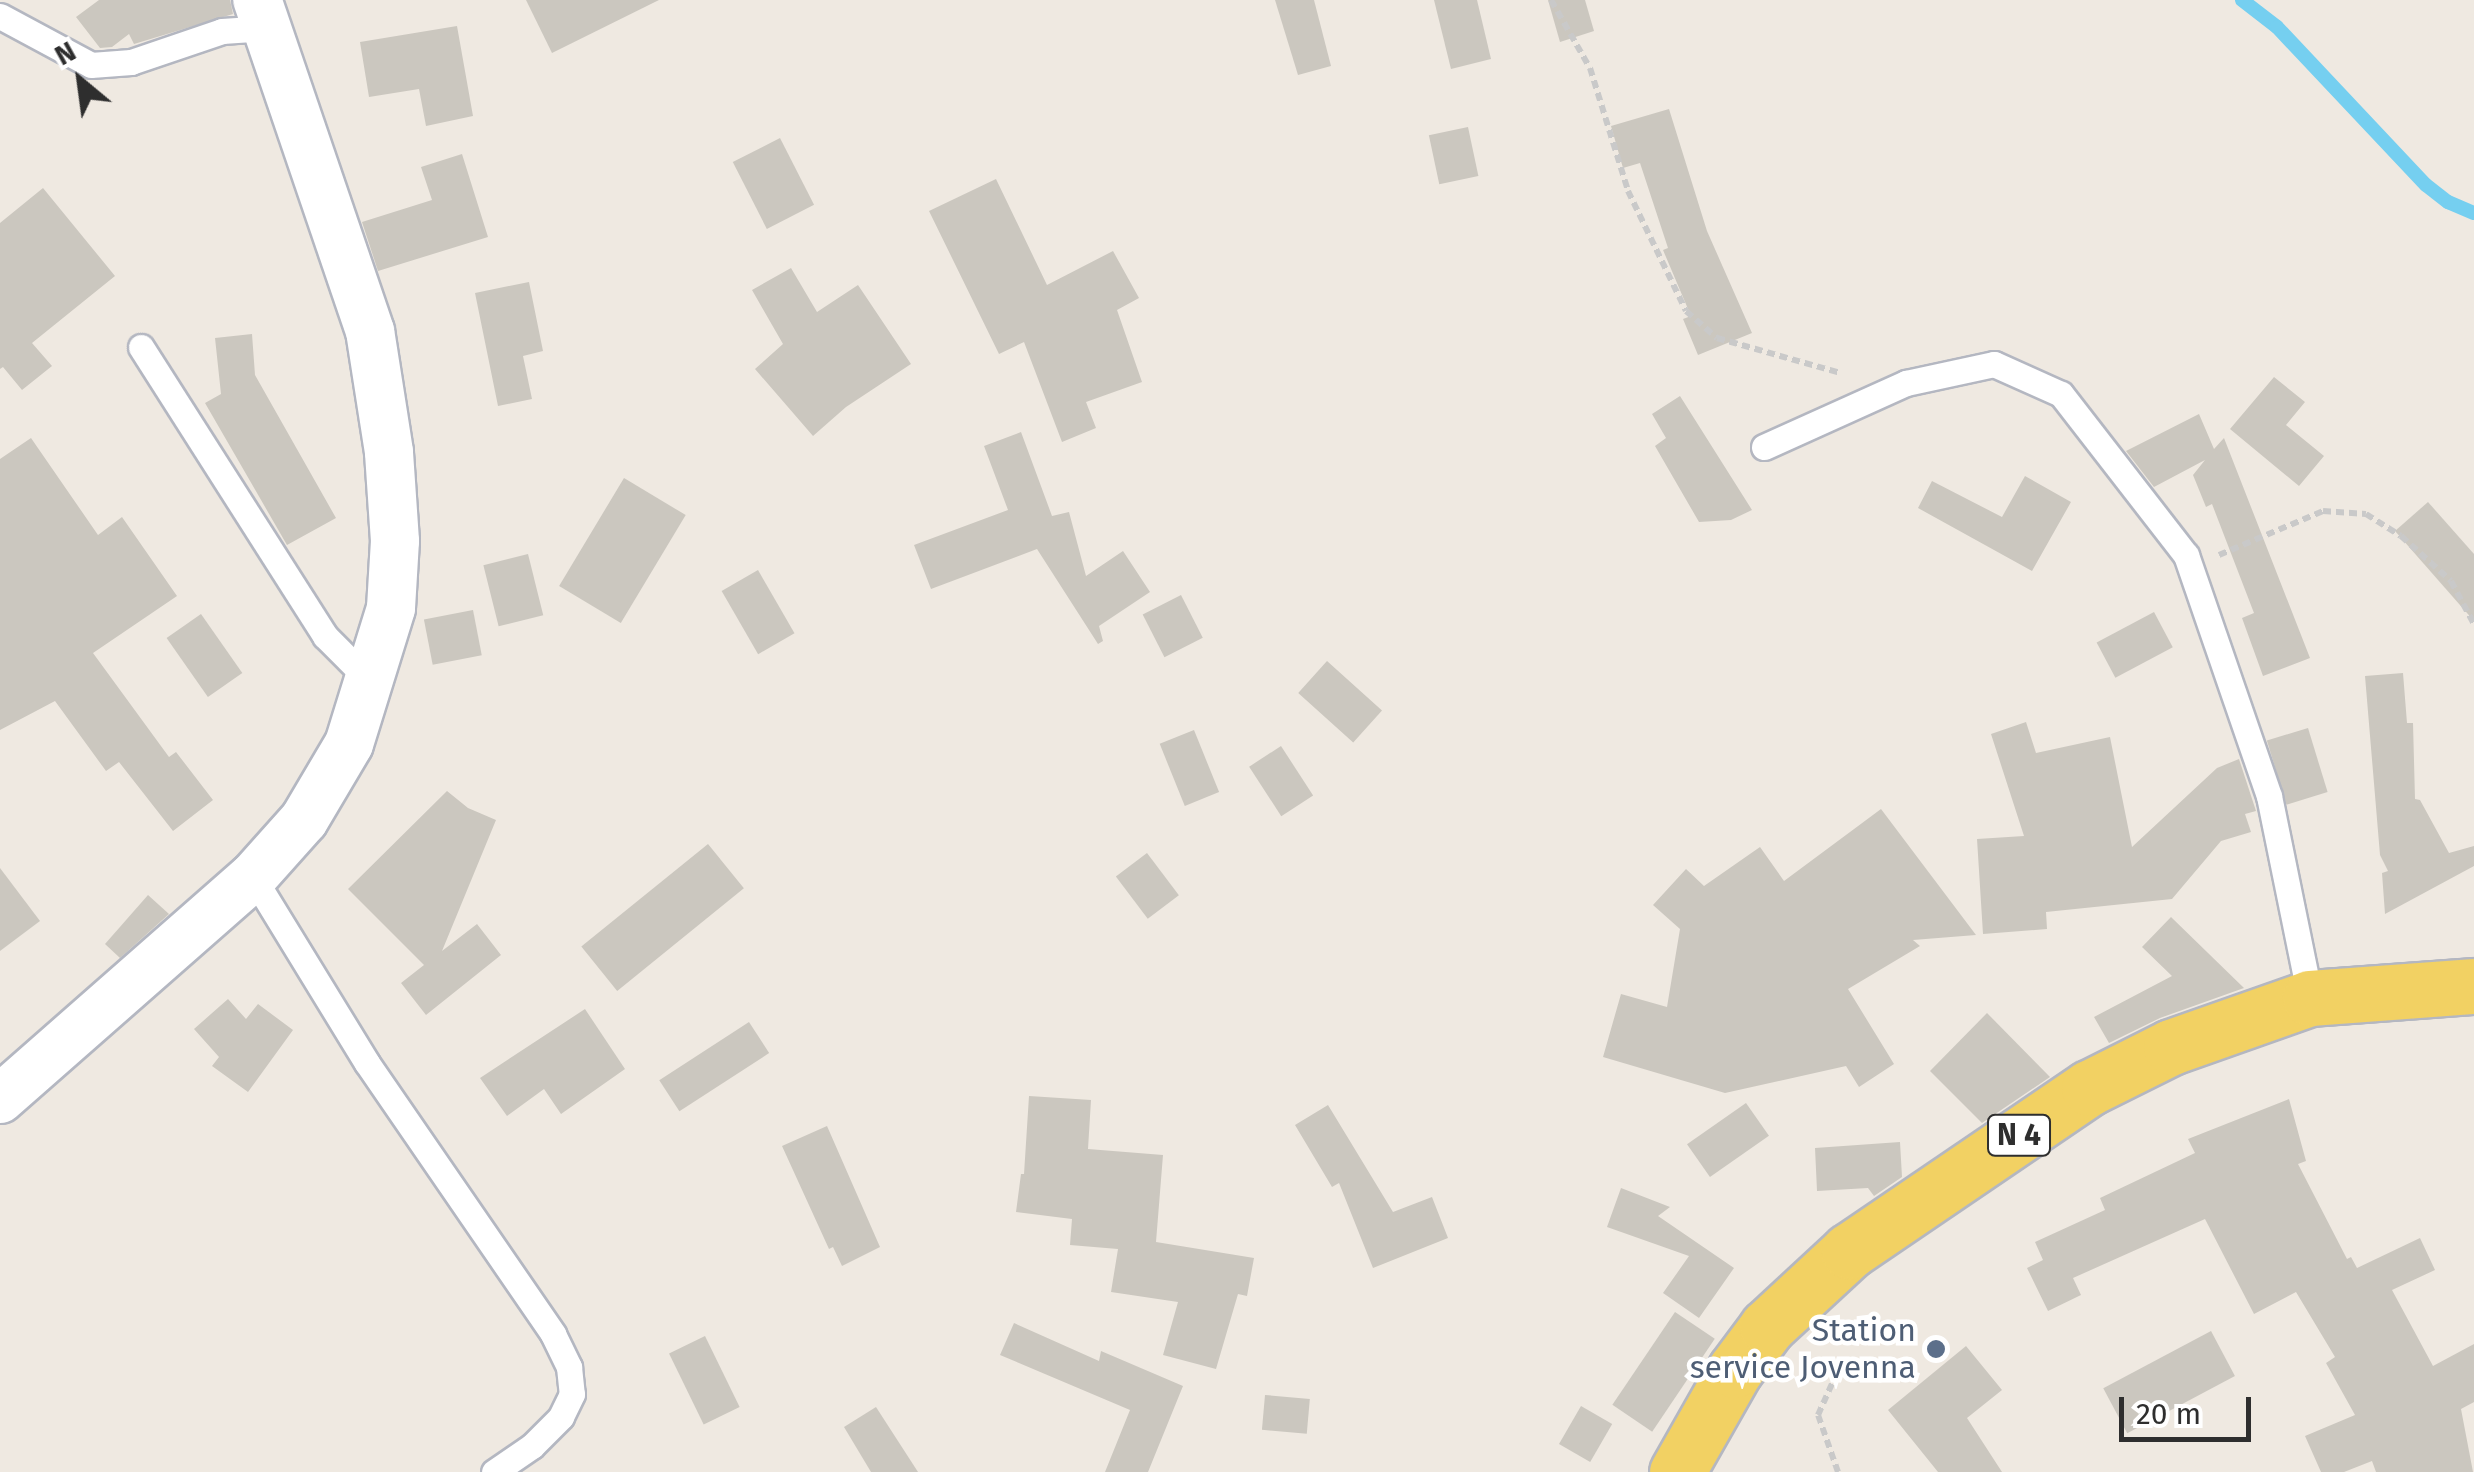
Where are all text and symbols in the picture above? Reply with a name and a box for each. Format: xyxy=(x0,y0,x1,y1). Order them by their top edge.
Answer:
north arrow xyxy=(30,30,130,130)
text: N xyxy=(49,34,81,72)
road number: N 4 xyxy=(1986,1110,2052,1160)
place label: Station service Jovenna xyxy=(1690,1312,1916,1387)
marker: Station service Jovenna xyxy=(1925,1338,1947,1360)
scale bar xyxy=(2124,1377,2256,1439)
text: 20 m xyxy=(2136,1396,2201,1432)

